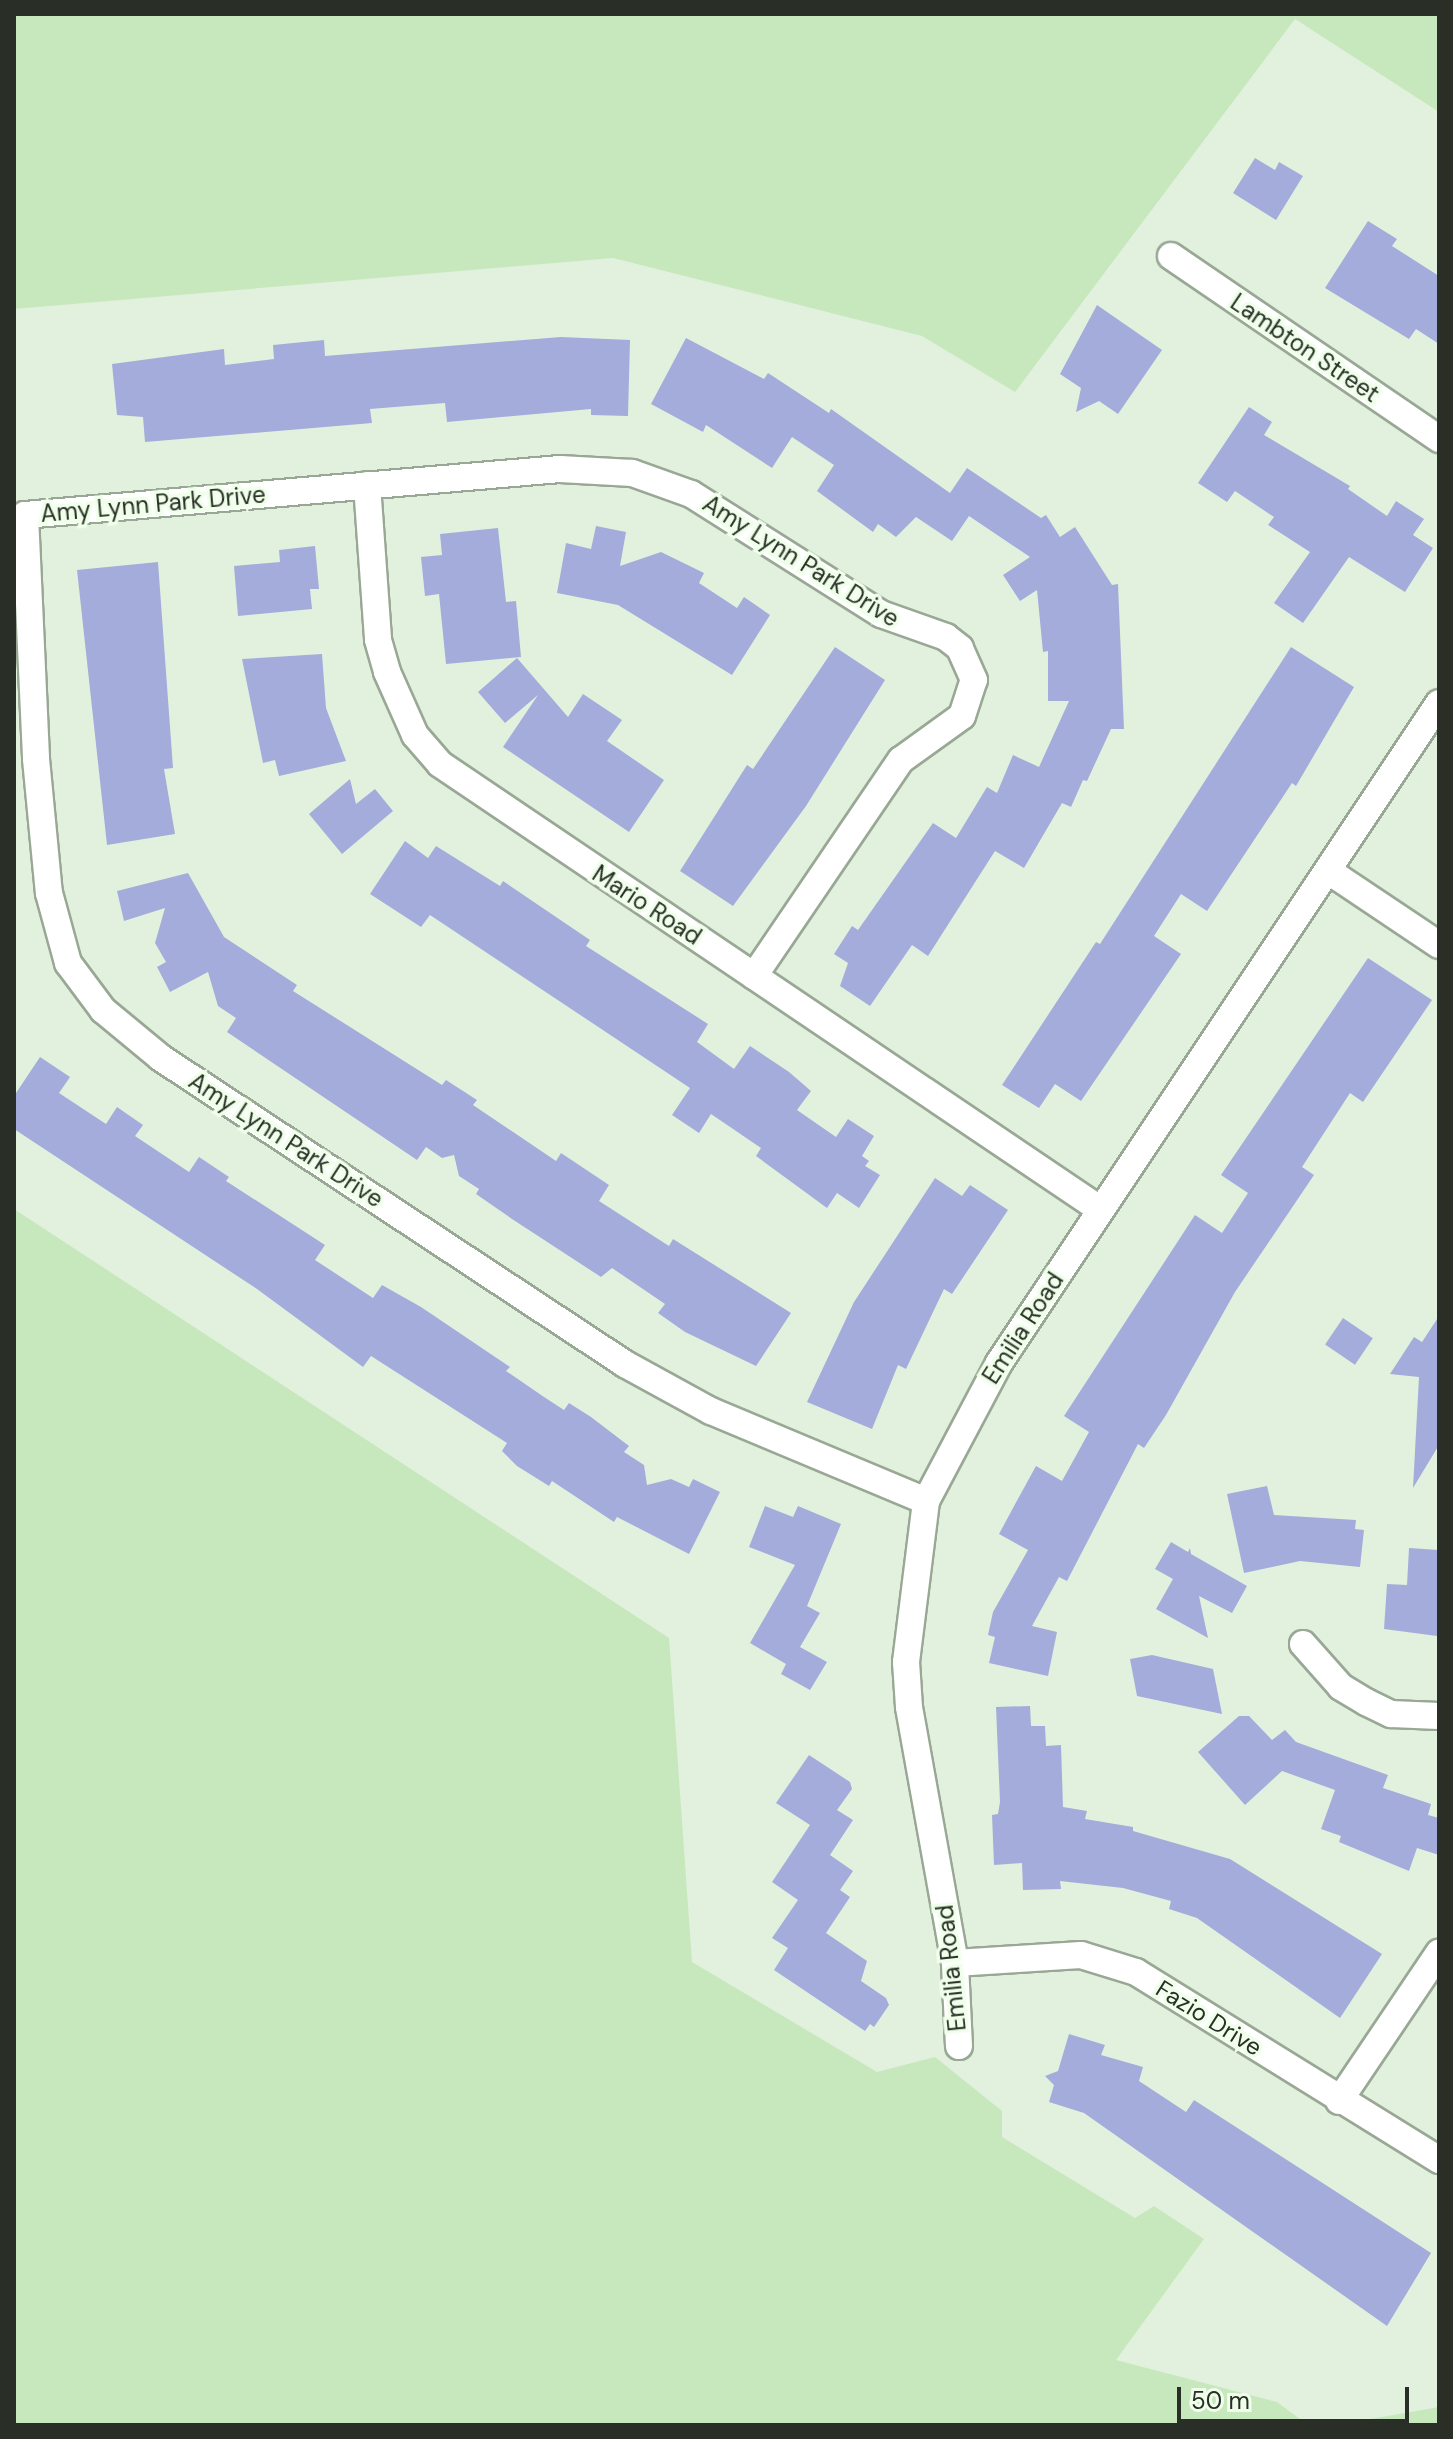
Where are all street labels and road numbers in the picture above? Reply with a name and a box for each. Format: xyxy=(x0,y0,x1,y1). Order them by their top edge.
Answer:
street label: Lambton Street xyxy=(1225,288,1385,408)
street label: Amy Lynn Park Drive xyxy=(39,480,267,528)
street label: Amy Lynn Park Drive xyxy=(698,489,904,633)
street label: Mario Road xyxy=(587,859,707,951)
street label: Amy Lynn Park Drive xyxy=(183,1066,389,1214)
street label: Emilia Road xyxy=(976,1267,1070,1389)
street label: Emilia Road xyxy=(930,1903,972,2033)
street label: Fazio Drive xyxy=(1151,1974,1267,2062)

